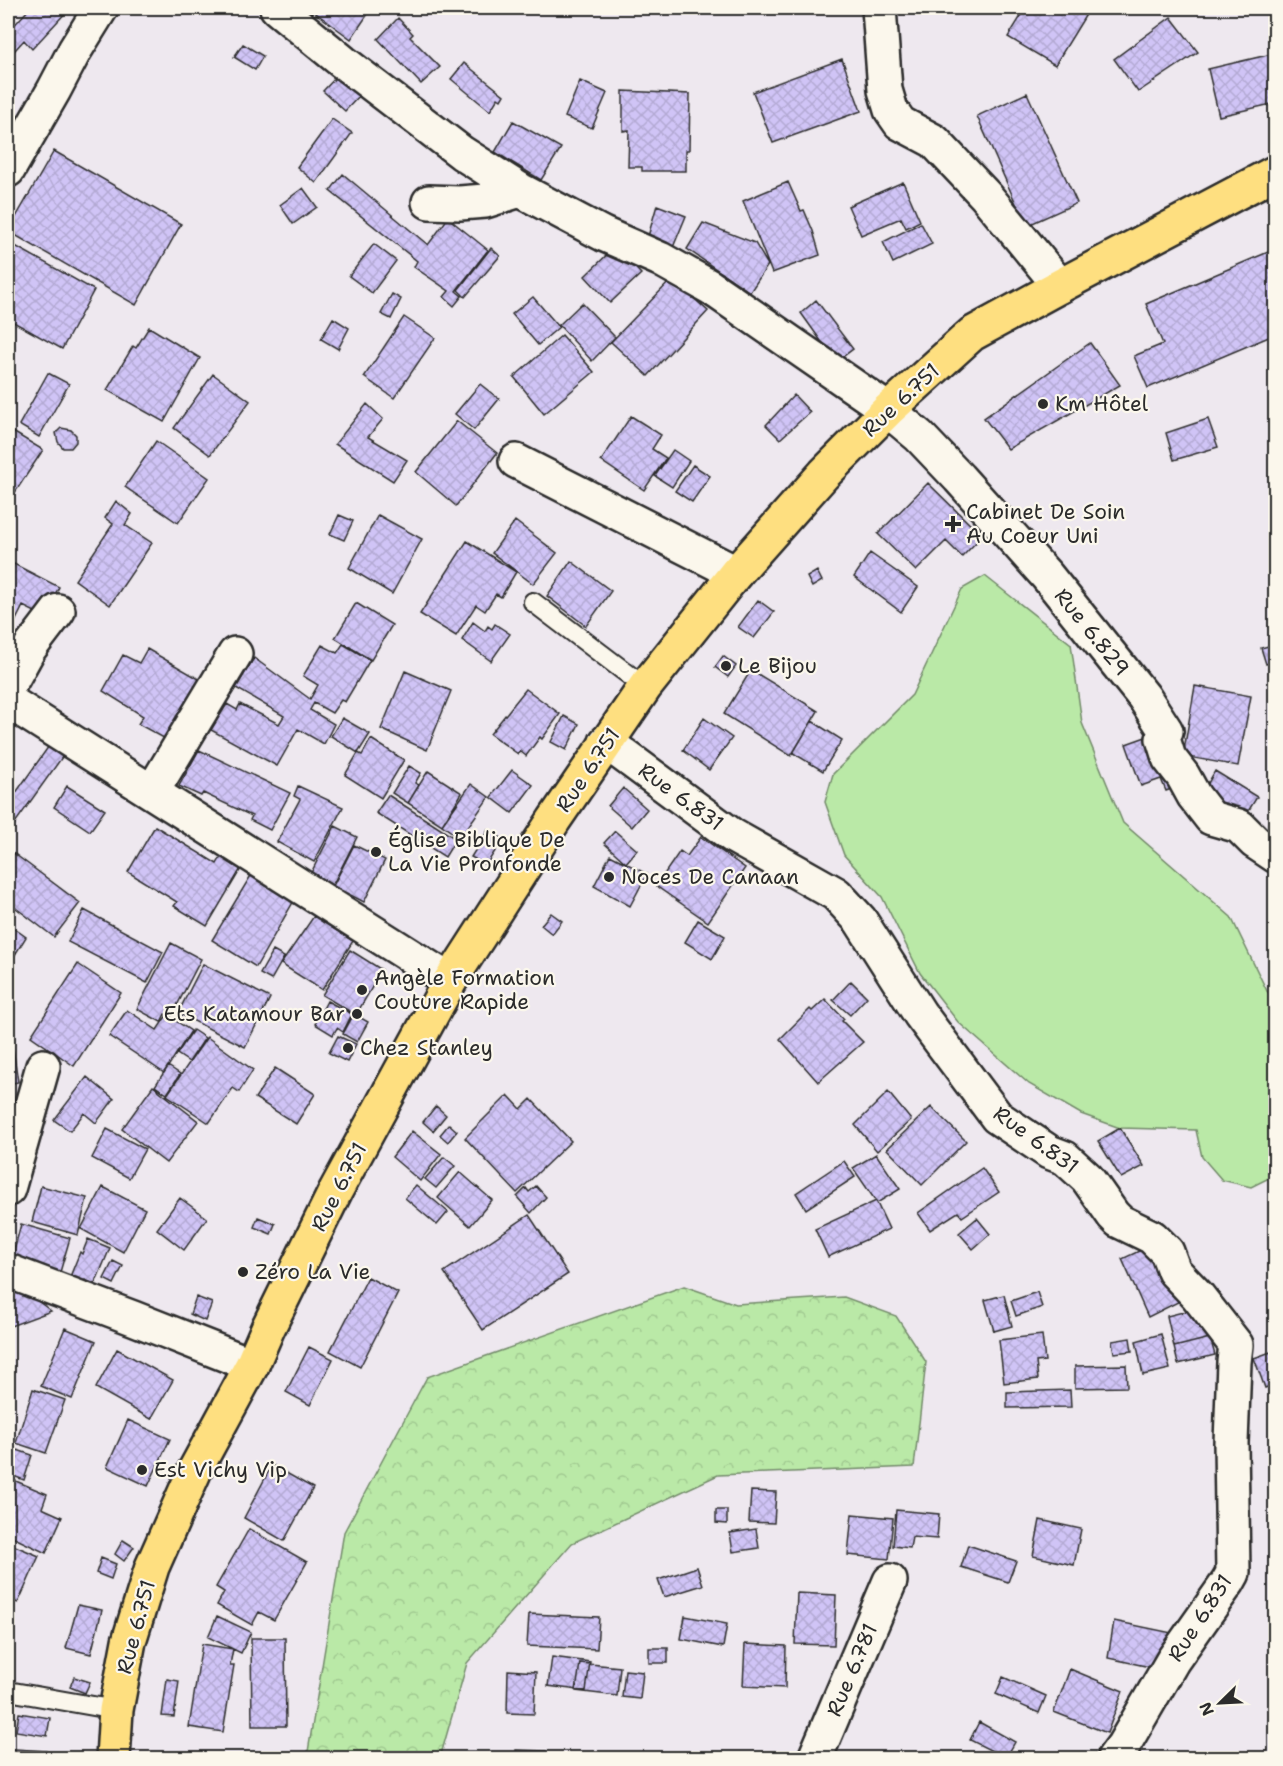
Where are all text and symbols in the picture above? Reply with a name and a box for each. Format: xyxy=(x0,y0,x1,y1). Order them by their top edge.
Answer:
street label: Rue 6.751 xyxy=(856,357,946,443)
place label: Km Hôtel xyxy=(1055,390,1149,418)
marker: Km Hôtel xyxy=(1036,397,1050,411)
place label: Cabinet De Soin Au Coeur Uni xyxy=(966,498,1125,550)
marker: Cabinet De Soin Au Coeur Uni xyxy=(944,515,962,533)
street label: Rue 6.829 xyxy=(1048,582,1136,682)
place label: Le Bijou xyxy=(738,652,817,680)
marker: Le Bijou xyxy=(719,659,733,673)
street label: Rue 6.751 xyxy=(549,722,627,818)
street label: Rue 6.831 xyxy=(633,757,729,837)
place label: Église Biblique De La Vie Pronfonde xyxy=(388,825,565,878)
marker: Église Biblique De La Vie Pronfonde xyxy=(369,845,383,859)
place label: Noces De Canaan xyxy=(621,863,799,891)
marker: Noces De Canaan xyxy=(602,870,616,884)
place label: Angèle Formation Couture Rapide xyxy=(374,964,555,1016)
marker: Angèle Formation Couture Rapide xyxy=(355,983,369,997)
place label: Ets Katamour Bar xyxy=(163,1000,345,1028)
marker: Ets Katamour Bar xyxy=(350,1007,364,1021)
place label: Chez Stanley xyxy=(360,1034,493,1062)
marker: Chez Stanley xyxy=(341,1041,355,1055)
street label: Rue 6.831 xyxy=(988,1100,1084,1180)
street label: Rue 6.751 xyxy=(305,1138,373,1236)
place label: Zéro La Vie xyxy=(255,1258,370,1286)
marker: Zéro La Vie xyxy=(236,1265,250,1279)
place label: Est Vichy Vip xyxy=(154,1456,287,1484)
marker: Est Vichy Vip xyxy=(135,1463,149,1477)
street label: Rue 6.831 xyxy=(1161,1569,1239,1667)
street label: Rue 6.751 xyxy=(110,1577,162,1677)
street label: Rue 6.781 xyxy=(820,1619,884,1721)
north arrow xyxy=(1190,1673,1250,1733)
text: N xyxy=(1195,1699,1219,1719)

